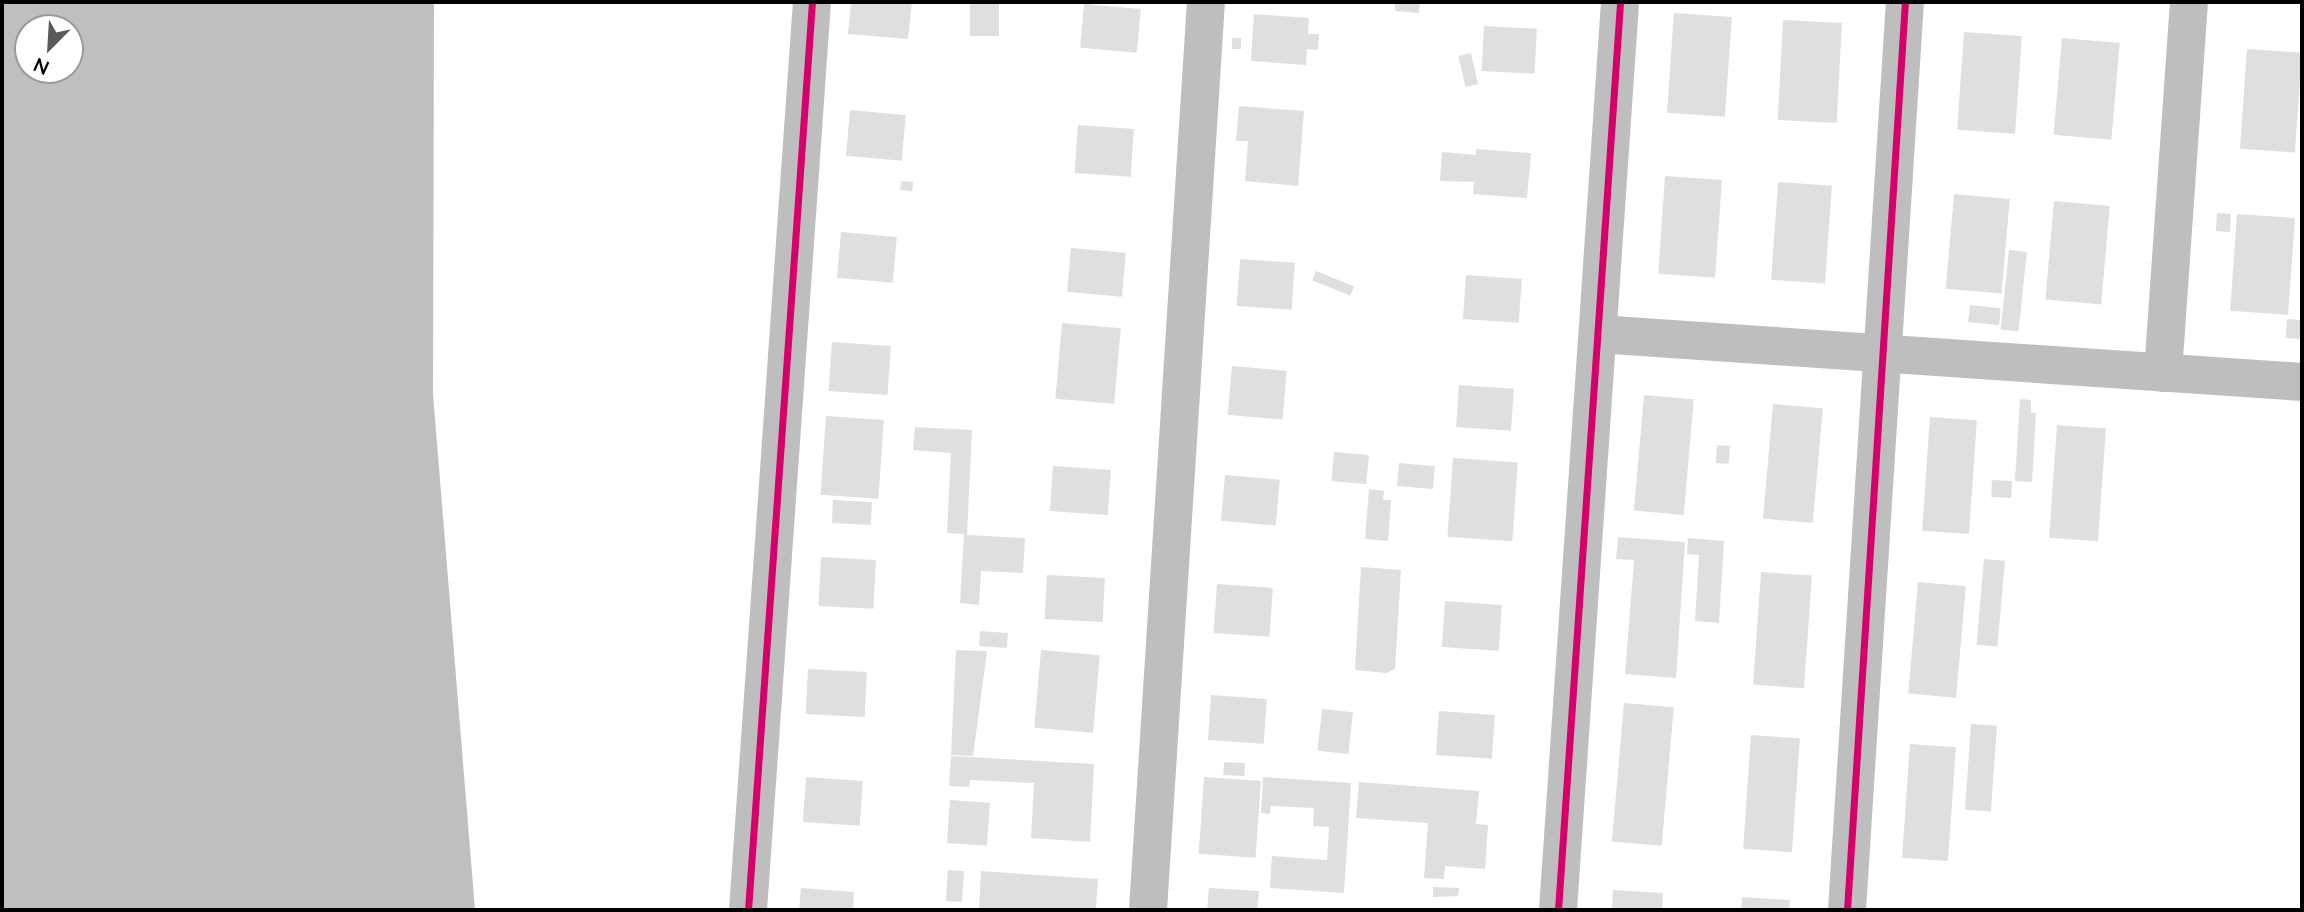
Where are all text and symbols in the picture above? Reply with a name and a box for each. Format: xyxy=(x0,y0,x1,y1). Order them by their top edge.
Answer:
north arrow xyxy=(14,14,84,84)
text: N xyxy=(30,53,52,80)

